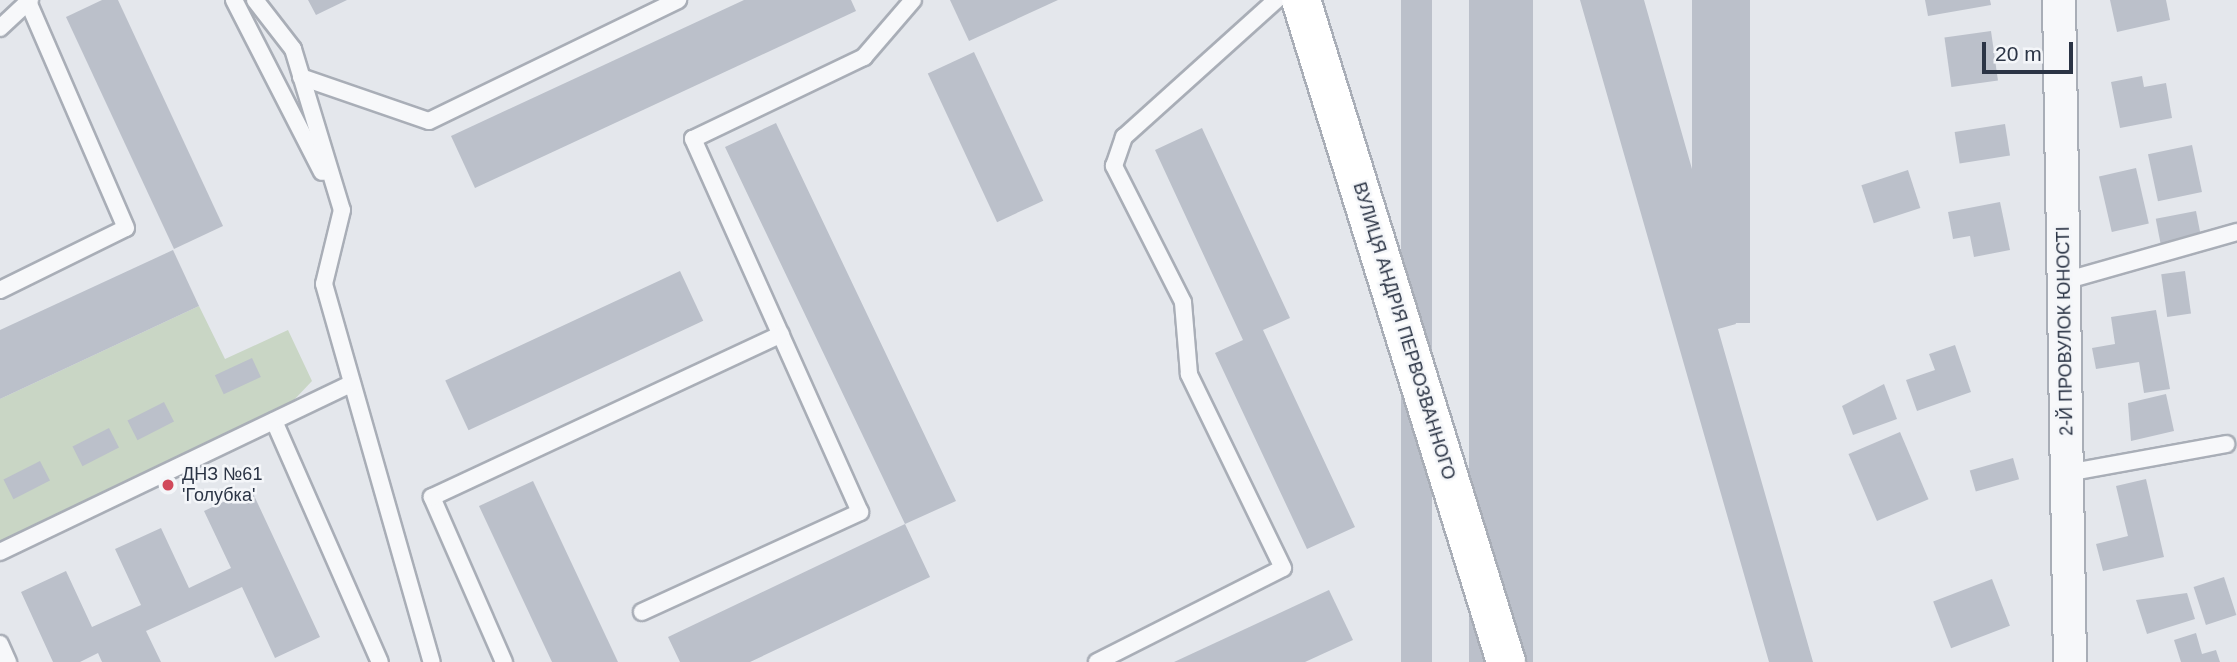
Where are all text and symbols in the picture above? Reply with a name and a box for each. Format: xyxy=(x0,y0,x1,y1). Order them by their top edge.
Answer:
scale bar xyxy=(1985,28,2076,72)
text: 20 m xyxy=(1995,42,2042,65)
street label: ВУЛИЦЯ АНДРІЯ ПЕРВОЗВАННОГО xyxy=(1348,180,1460,482)
street label: 2-Й ПРОВУЛОК ЮНОСТІ xyxy=(2052,226,2078,436)
place label: ДНЗ №61 'Голубка' xyxy=(182,464,262,506)
marker: ДНЗ №61 'Голубка' xyxy=(160,477,176,493)

